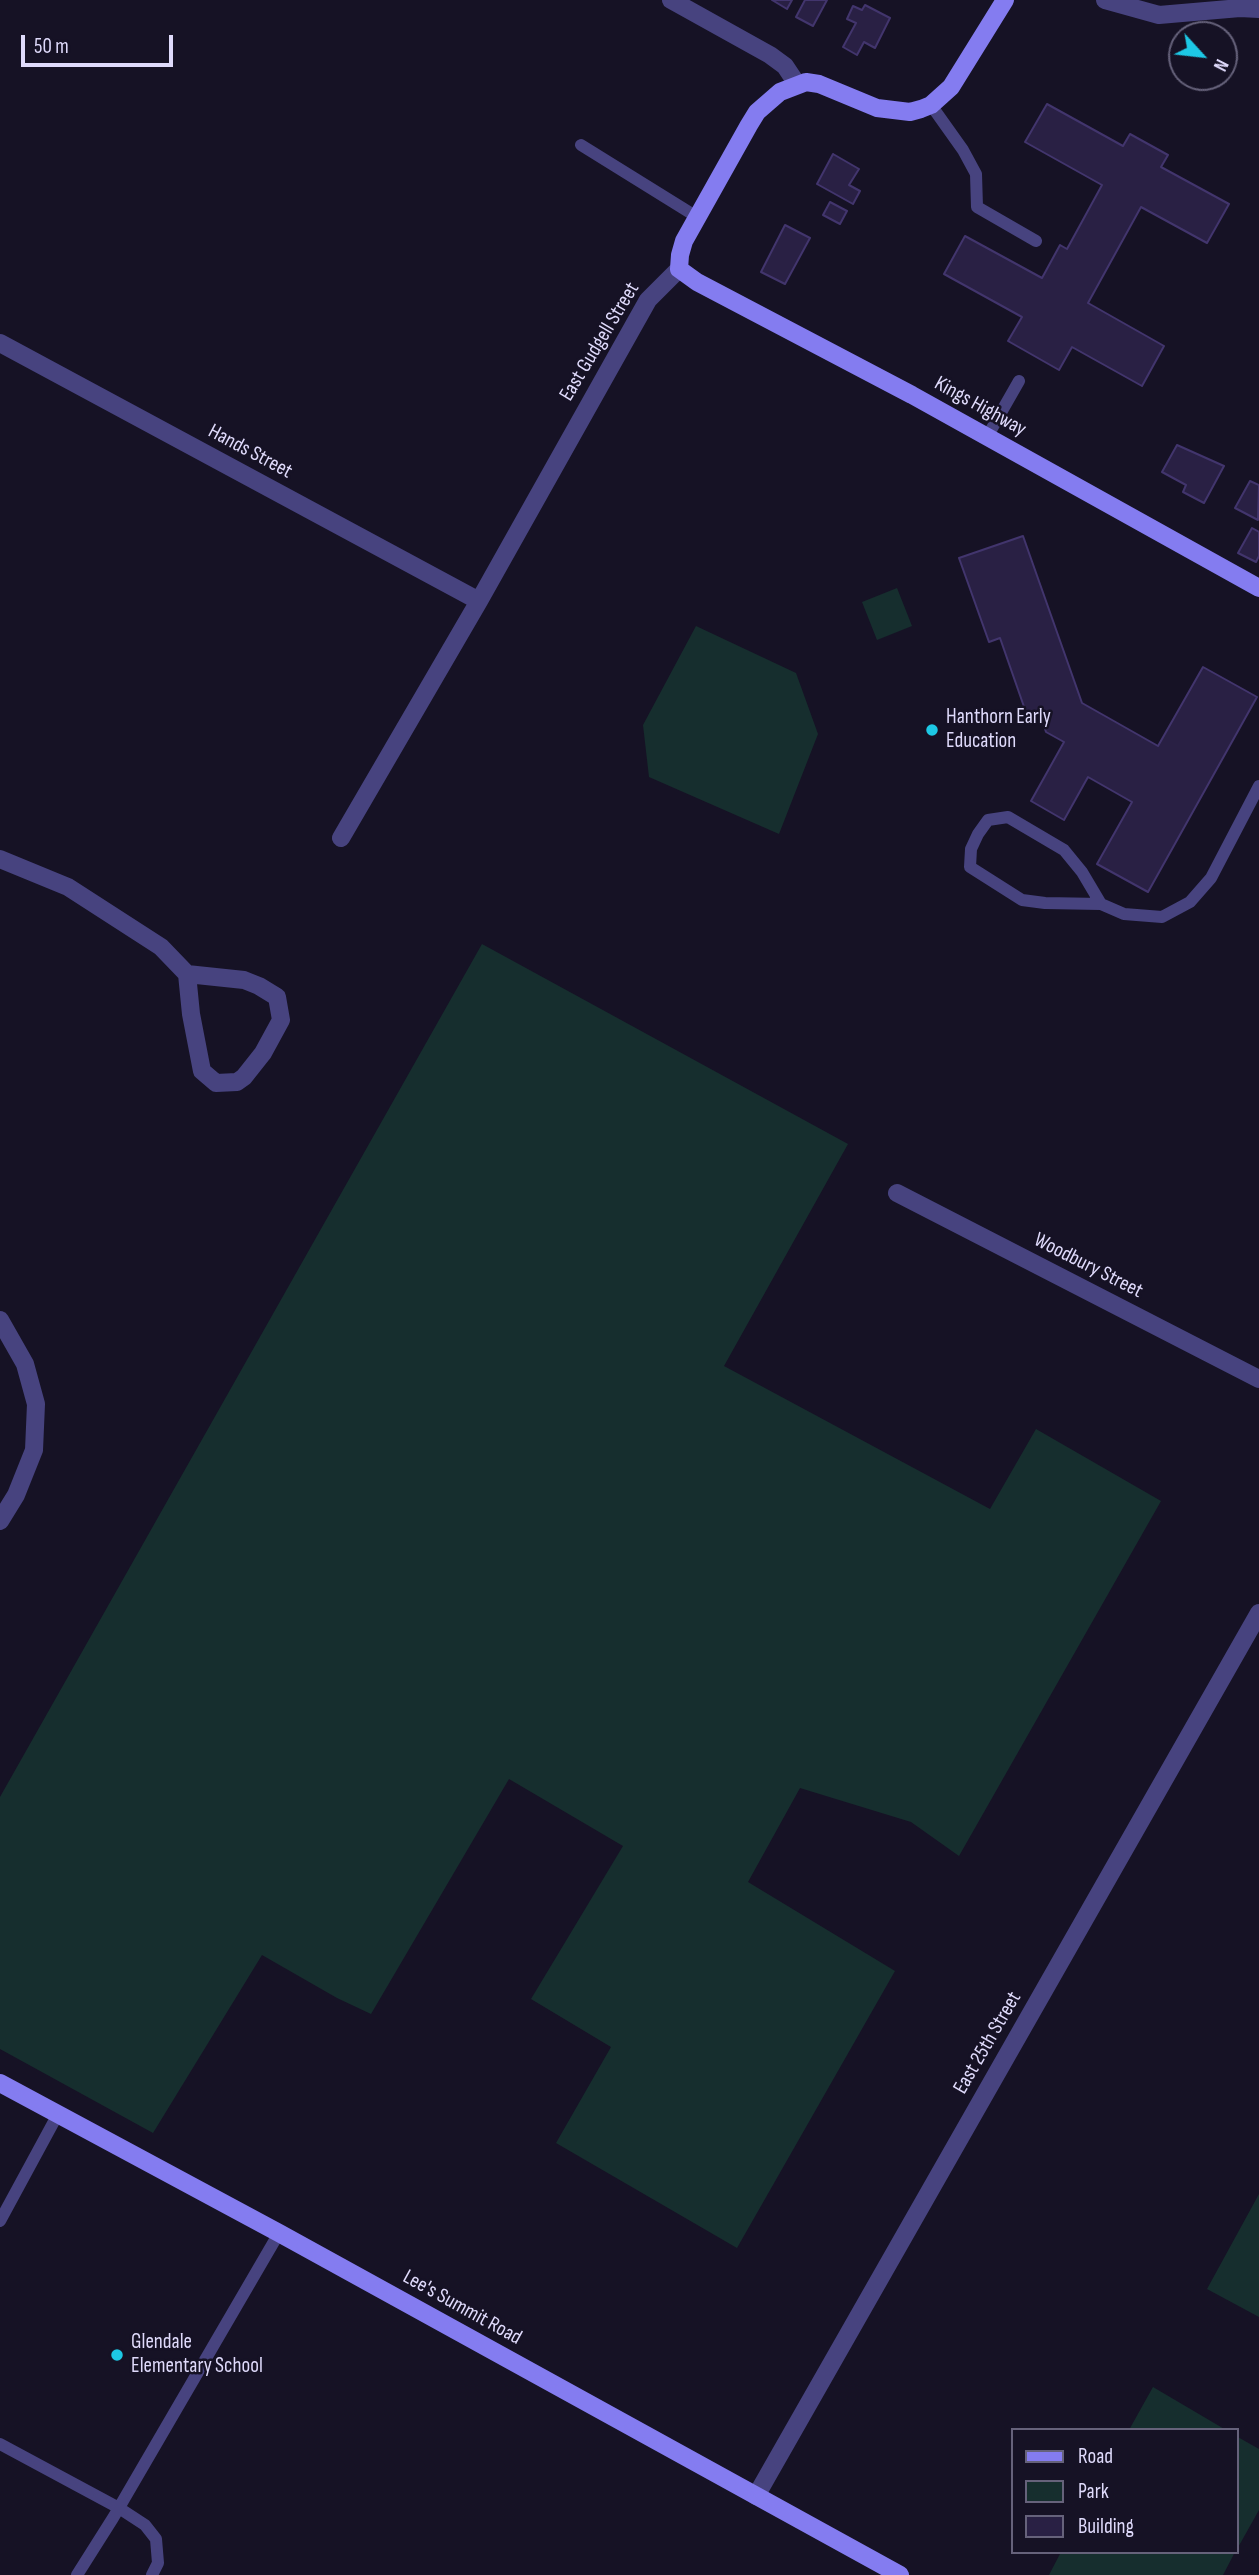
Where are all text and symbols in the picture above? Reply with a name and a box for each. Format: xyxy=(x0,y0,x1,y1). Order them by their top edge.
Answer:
scale bar xyxy=(24,21,177,65)
north arrow xyxy=(1168,21,1238,91)
text: 50 m xyxy=(34,34,69,59)
text: N xyxy=(1208,55,1233,75)
street label: East Gudgell Street xyxy=(555,278,645,406)
street label: Kings Highway xyxy=(930,371,1030,443)
street label: Hands Street xyxy=(204,419,296,485)
place label: Hanthorn Early Education xyxy=(946,705,1051,755)
marker: Hanthorn Early Education xyxy=(924,722,940,738)
street label: Woodbury Street xyxy=(1029,1228,1147,1304)
street label: East 25th Street xyxy=(949,1987,1027,2099)
street label: Lee's Summit Road xyxy=(398,2265,526,2351)
place label: Glendale Elementary School xyxy=(131,2330,263,2380)
marker: Glendale Elementary School xyxy=(109,2347,125,2363)
legend xyxy=(1010,2428,1238,2554)
text: Road xyxy=(1078,2444,1113,2469)
text: Park xyxy=(1078,2479,1109,2504)
text: Building xyxy=(1078,2514,1134,2539)

